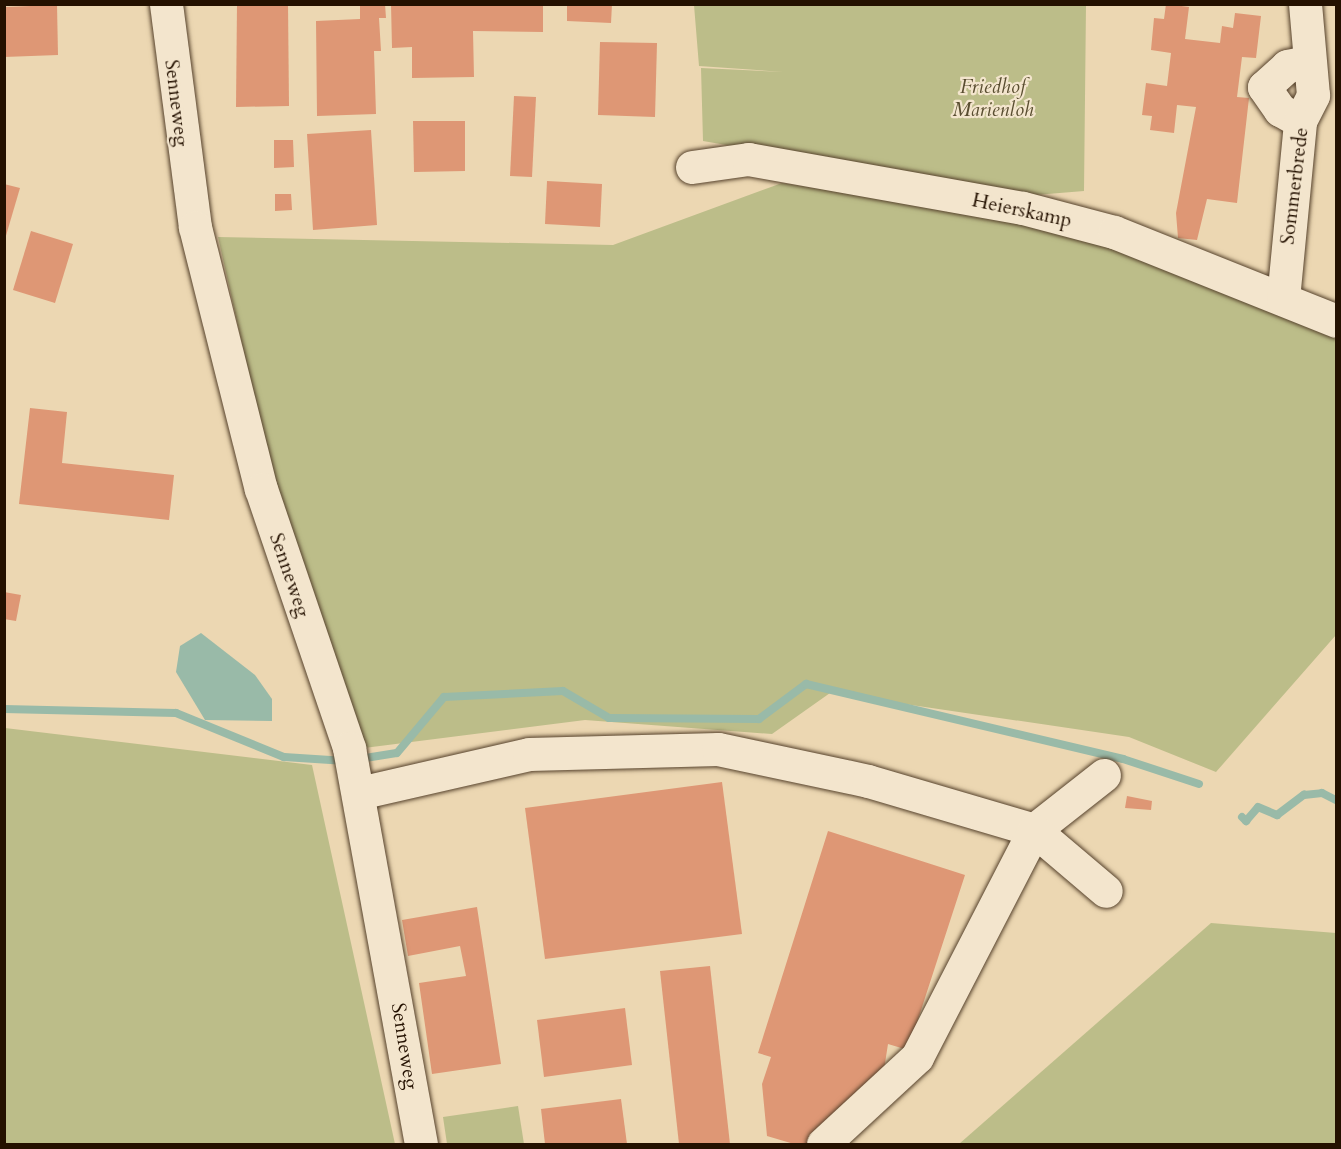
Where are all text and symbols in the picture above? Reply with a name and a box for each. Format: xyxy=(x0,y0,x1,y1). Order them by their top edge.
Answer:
street label: Senneweg xyxy=(160,58,194,148)
park label: Friedhof Marienloh xyxy=(952,74,1034,121)
street label: Sommerbrede xyxy=(1275,126,1313,246)
street label: Heierskamp xyxy=(970,188,1074,232)
street label: Senneweg xyxy=(264,530,316,620)
street label: Senneweg xyxy=(386,1001,424,1091)

